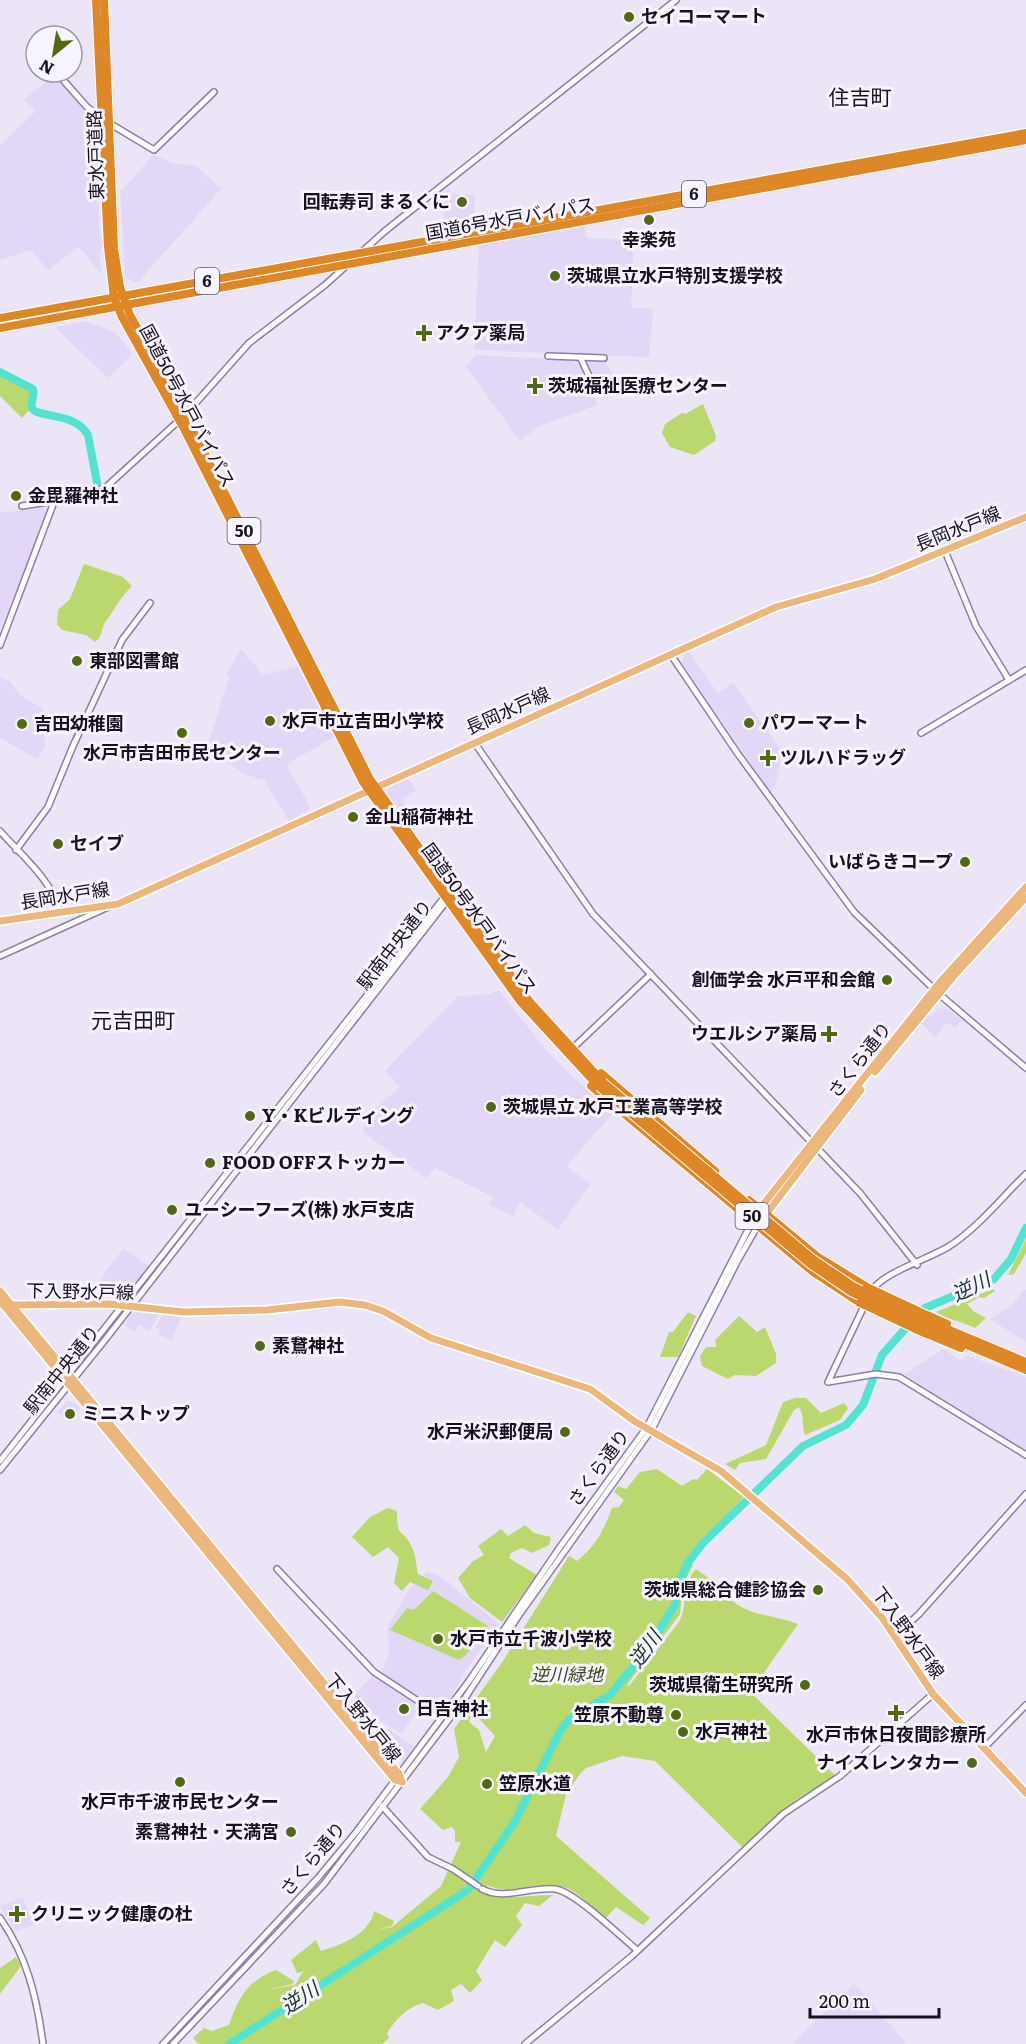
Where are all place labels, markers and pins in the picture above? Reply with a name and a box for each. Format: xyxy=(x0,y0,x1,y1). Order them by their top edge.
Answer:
place label: セイコーマート xyxy=(641,2,767,29)
marker: セイコーマート xyxy=(622,10,636,24)
place label: 回転寿司 まるくに xyxy=(302,187,450,214)
marker: 回転寿司 まるくに xyxy=(455,195,469,209)
marker: 幸楽苑 xyxy=(642,213,656,227)
place label: 幸楽苑 xyxy=(622,225,676,252)
place label: 茨城県立水戸特別支援学校 xyxy=(567,261,783,288)
marker: 茨城県立水戸特別支援学校 xyxy=(548,269,562,283)
place label: アクア薬局 xyxy=(436,318,525,345)
marker: アクア薬局 xyxy=(417,326,431,340)
place label: 茨城福祉医療センター xyxy=(548,371,728,398)
marker: 茨城福祉医療センター xyxy=(526,377,544,395)
place label: 金毘羅神社 xyxy=(28,481,118,508)
marker: 金毘羅神社 xyxy=(9,489,23,503)
place label: 東部図書館 xyxy=(89,646,179,673)
marker: 東部図書館 xyxy=(70,654,84,668)
place label: 水戸市立吉田小学校 xyxy=(282,706,444,733)
place label: パワーマート xyxy=(761,708,869,735)
place label: 吉田幼稚園 xyxy=(34,709,124,736)
marker: 水戸市立吉田小学校 xyxy=(263,714,277,728)
marker: パワーマート xyxy=(742,716,756,730)
marker: 吉田幼稚園 xyxy=(15,717,29,731)
marker: 水戸市吉田市民センター xyxy=(175,726,189,740)
place label: 水戸市吉田市民センター xyxy=(83,738,281,765)
place label: ツルハドラッグ xyxy=(780,743,906,770)
marker: ツルハドラッグ xyxy=(761,751,775,765)
place label: 金山稲荷神社 xyxy=(365,802,473,829)
marker: 金山稲荷神社 xyxy=(346,810,360,824)
place label: セイブ xyxy=(70,829,124,856)
marker: セイブ xyxy=(51,837,65,851)
place label: いばらきコープ xyxy=(828,847,953,874)
marker: いばらきコープ xyxy=(958,855,972,869)
place label: 創価学会 水戸平和会館 xyxy=(691,965,875,992)
marker: 創価学会 水戸平和会館 xyxy=(880,973,894,987)
place label: ウエルシア薬局 xyxy=(691,1019,817,1046)
marker: ウエルシア薬局 xyxy=(822,1027,836,1041)
place label: 茨城県立 水戸工業高等学校 xyxy=(503,1092,723,1119)
marker: 茨城県立 水戸工業高等学校 xyxy=(484,1100,498,1114)
place label: Y・Kビルディング xyxy=(262,1101,414,1128)
marker: Y・Kビルディング xyxy=(243,1109,257,1123)
place label: FOOD OFFストッカー xyxy=(222,1148,406,1175)
marker: FOOD OFFストッカー xyxy=(203,1156,217,1170)
place label: ユーシーフーズ(株) 水戸支店 xyxy=(184,1195,414,1222)
marker: ユーシーフーズ(株) 水戸支店 xyxy=(165,1203,179,1217)
place label: 素鵞神社 xyxy=(272,1331,344,1358)
marker: 素鵞神社 xyxy=(253,1339,267,1353)
place label: ミニストップ xyxy=(82,1399,190,1426)
marker: ミニストップ xyxy=(63,1407,77,1421)
place label: 水戸米沢郵便局 xyxy=(427,1417,553,1444)
marker: 水戸米沢郵便局 xyxy=(558,1425,572,1439)
place label: 茨城県総合健診協会 xyxy=(644,1575,806,1602)
marker: 茨城県総合健診協会 xyxy=(811,1583,825,1597)
place label: 水戸市立千波小学校 xyxy=(450,1624,612,1651)
marker: 水戸市立千波小学校 xyxy=(431,1632,445,1646)
place label: 茨城県衛生研究所 xyxy=(649,1670,793,1697)
marker: 茨城県衛生研究所 xyxy=(798,1678,812,1692)
place label: 日吉神社 xyxy=(416,1694,488,1721)
place label: 笠原不動尊 xyxy=(574,1700,664,1727)
marker: 日吉神社 xyxy=(397,1702,411,1716)
marker: 水戸市休日夜間診療所 xyxy=(887,1704,905,1722)
marker: 笠原不動尊 xyxy=(669,1708,683,1722)
place label: 水戸神社 xyxy=(695,1717,767,1744)
place label: 水戸市休日夜間診療所 xyxy=(806,1720,986,1747)
marker: 水戸神社 xyxy=(676,1725,690,1739)
place label: ナイスレンタカー xyxy=(817,1748,960,1775)
marker: ナイスレンタカー xyxy=(965,1756,979,1770)
place label: 笠原水道 xyxy=(499,1769,571,1796)
marker: 水戸市千波市民センター xyxy=(173,1775,187,1789)
marker: 笠原水道 xyxy=(480,1777,494,1791)
place label: 水戸市千波市民センター xyxy=(81,1787,279,1814)
place label: 素鵞神社・天満宮 xyxy=(135,1817,279,1844)
marker: 素鵞神社・天満宮 xyxy=(284,1825,298,1839)
place label: クリニック健康の杜 xyxy=(31,1899,193,1926)
marker: クリニック健康の杜 xyxy=(8,1905,26,1923)

